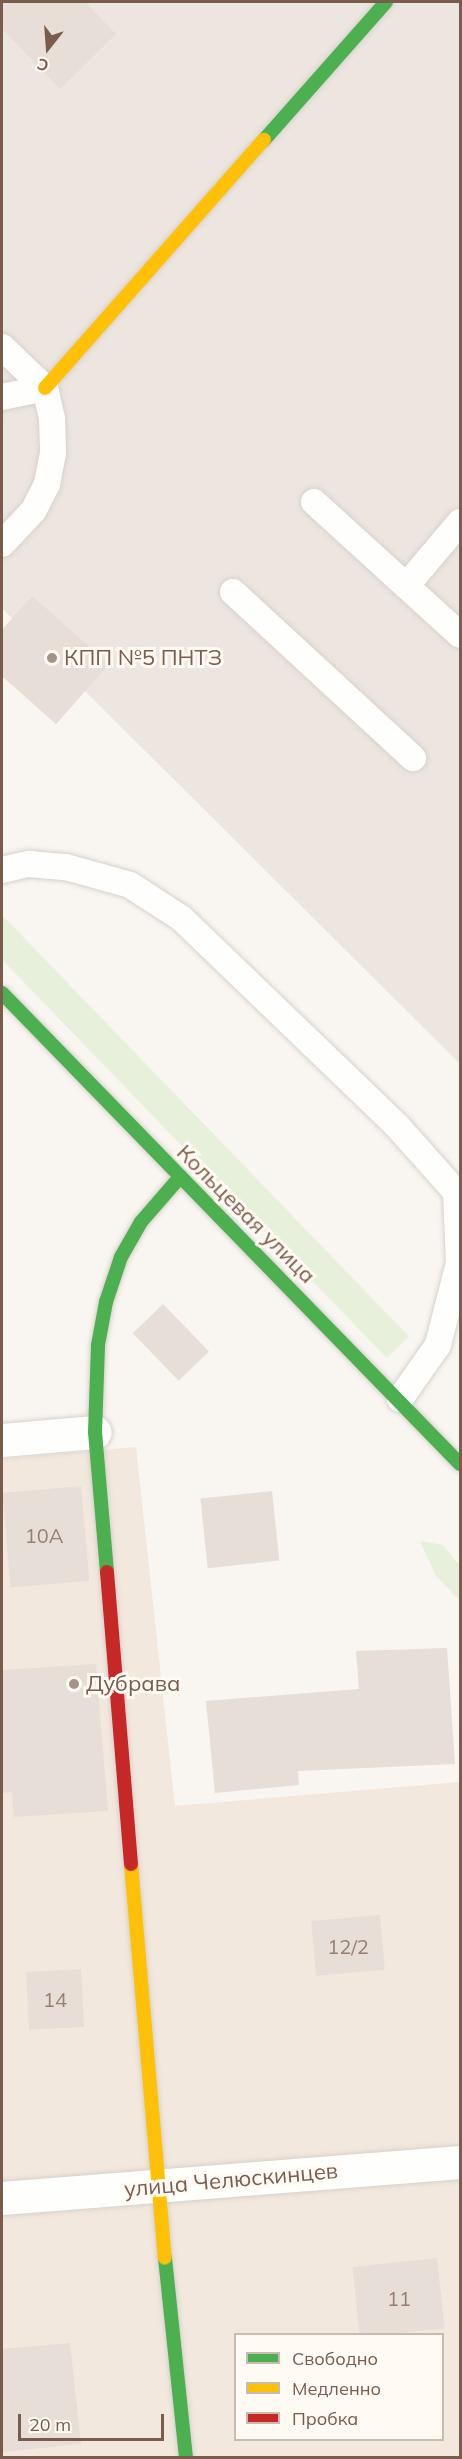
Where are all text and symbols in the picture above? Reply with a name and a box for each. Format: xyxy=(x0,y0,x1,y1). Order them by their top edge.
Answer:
north arrow xyxy=(18,18,78,78)
text: С xyxy=(35,54,51,76)
place label: КПП №5 ПНТЗ xyxy=(64,645,222,671)
marker: КПП №5 ПНТЗ xyxy=(45,651,59,665)
street label: Кольцевая улица xyxy=(171,1139,321,1289)
house number: 10А xyxy=(25,1523,63,1547)
place label: Дубрава xyxy=(86,1671,180,1697)
marker: Дубрава xyxy=(67,1677,81,1691)
house number: 12/2 xyxy=(327,1934,369,1958)
house number: 14 xyxy=(43,1987,67,2011)
street label: улица Челюскинцев xyxy=(123,2157,339,2203)
house number: 11 xyxy=(387,2286,411,2310)
legend xyxy=(234,2333,444,2441)
text: Свободно xyxy=(292,2347,378,2370)
text: Медленно xyxy=(292,2377,381,2400)
scale bar xyxy=(21,2402,166,2440)
text: Пробка xyxy=(292,2407,358,2430)
text: 20 m xyxy=(29,2413,71,2436)

